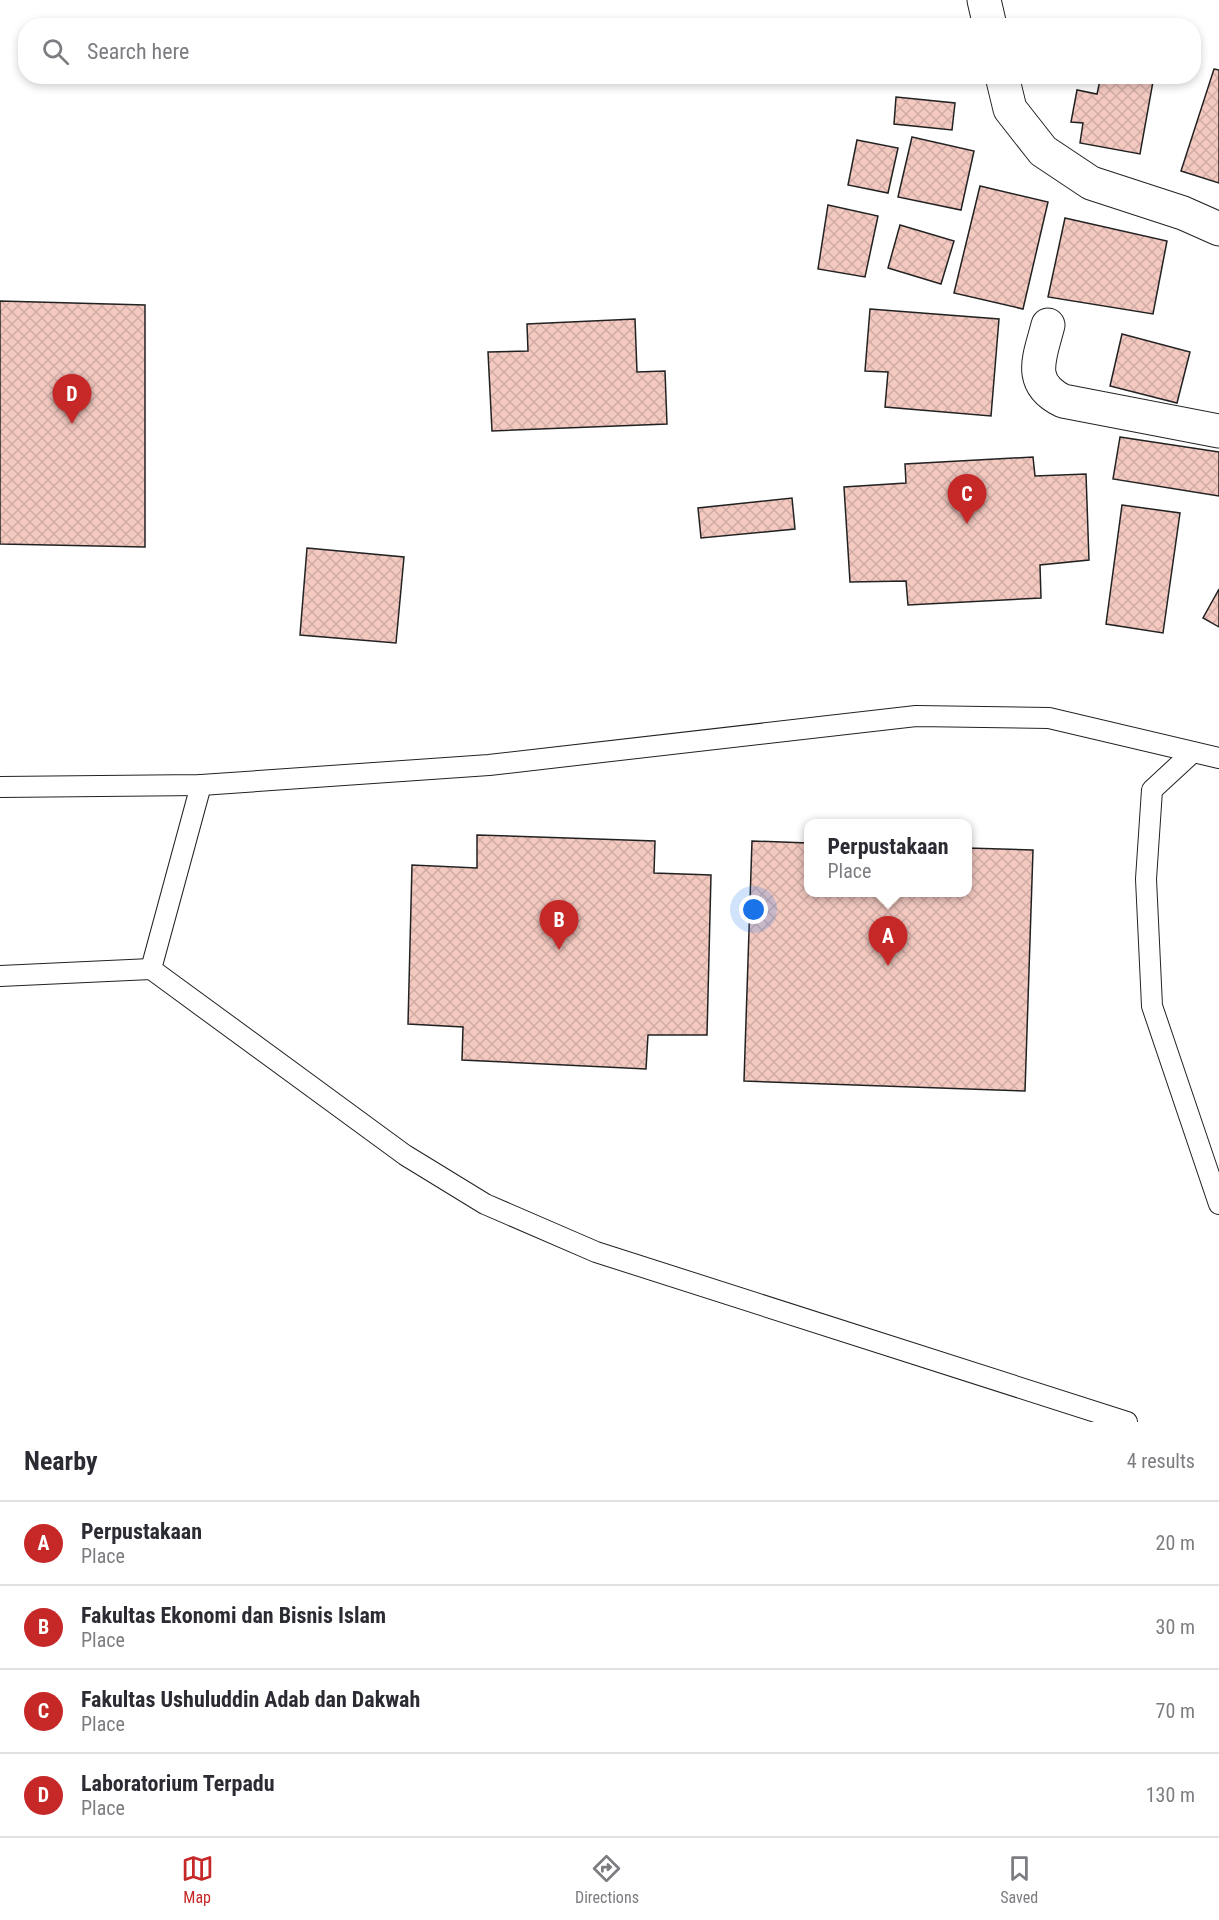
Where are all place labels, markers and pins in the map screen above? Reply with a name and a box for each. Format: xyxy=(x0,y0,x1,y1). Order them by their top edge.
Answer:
pin: D xyxy=(52,374,92,424)
pin: C xyxy=(948,474,986,524)
pin: B xyxy=(540,900,578,950)
pin: A xyxy=(868,916,908,966)

